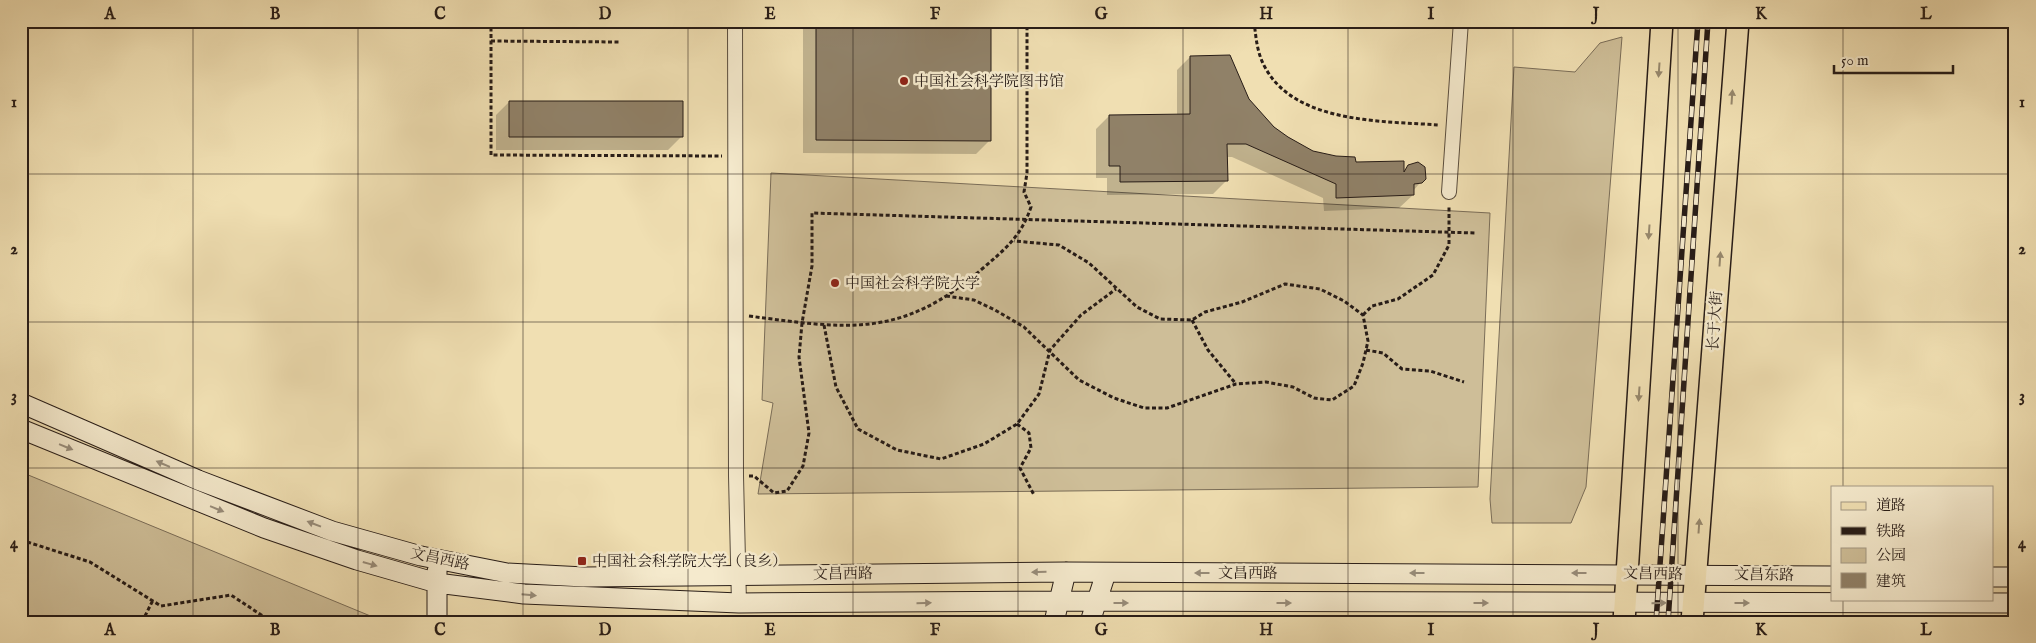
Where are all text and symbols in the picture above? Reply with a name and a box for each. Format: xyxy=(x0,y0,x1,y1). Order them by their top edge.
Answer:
text: A xyxy=(104,5,117,25)
text: B xyxy=(270,5,281,25)
text: C xyxy=(434,5,446,25)
text: D xyxy=(599,5,612,25)
text: E xyxy=(764,5,776,25)
text: F xyxy=(930,5,941,25)
text: G xyxy=(1095,5,1108,25)
text: H xyxy=(1259,5,1273,25)
text: I xyxy=(1428,5,1435,25)
text: J xyxy=(1591,5,1600,25)
text: K xyxy=(1755,5,1768,25)
text: L xyxy=(1920,5,1932,25)
scale bar xyxy=(1834,42,1952,74)
text: 50 m xyxy=(1841,51,1869,70)
one-way arrow xyxy=(1655,62,1663,78)
place label: 中国社会科学院图书馆 xyxy=(914,72,1064,91)
marker: 中国社会科学院图书馆 xyxy=(898,75,910,87)
one-way arrow xyxy=(1729,89,1737,105)
text: 1 xyxy=(11,93,17,113)
text: 1 xyxy=(2019,93,2025,113)
one-way arrow xyxy=(1645,224,1653,240)
text: 2 xyxy=(10,240,18,260)
text: 2 xyxy=(2018,240,2026,260)
one-way arrow xyxy=(1716,251,1724,267)
place label: 中国社会科学院大学 xyxy=(845,274,980,293)
marker: 中国社会科学院大学 xyxy=(829,277,841,289)
street label: 长于大街 xyxy=(1703,290,1727,352)
text: 3 xyxy=(11,387,17,407)
one-way arrow xyxy=(1634,387,1642,403)
text: 3 xyxy=(2019,387,2025,407)
one-way arrow xyxy=(59,444,73,452)
one-way arrow xyxy=(156,460,170,468)
legend xyxy=(1831,486,1994,600)
text: 道路 xyxy=(1876,496,1906,515)
one-way arrow xyxy=(210,505,225,513)
one-way arrow xyxy=(1695,518,1703,534)
one-way arrow xyxy=(306,520,321,528)
text: 铁路 xyxy=(1876,522,1906,541)
text: 4 xyxy=(10,534,19,554)
text: 4 xyxy=(2018,534,2027,554)
street label: 文昌西路 xyxy=(409,543,471,575)
text: 公园 xyxy=(1876,546,1906,565)
place label: 中国社会科学院大学（良乡） xyxy=(592,552,787,571)
marker: 中国社会科学院大学（良乡） xyxy=(576,555,588,567)
one-way arrow xyxy=(362,560,377,568)
street label: 文昌西路 xyxy=(813,564,873,584)
street label: 文昌西路 xyxy=(1218,564,1278,583)
street label: 文昌西路 xyxy=(1623,564,1683,584)
street label: 文昌东路 xyxy=(1734,565,1794,585)
one-way arrow xyxy=(1031,568,1047,576)
one-way arrow xyxy=(1193,569,1209,577)
one-way arrow xyxy=(1408,569,1424,577)
one-way arrow xyxy=(1571,569,1587,577)
text: 建筑 xyxy=(1876,572,1906,591)
one-way arrow xyxy=(521,591,537,599)
one-way arrow xyxy=(916,599,932,607)
one-way arrow xyxy=(1114,599,1130,607)
one-way arrow xyxy=(1276,599,1292,607)
one-way arrow xyxy=(1474,599,1490,607)
one-way arrow xyxy=(1652,599,1668,607)
one-way arrow xyxy=(1734,599,1750,607)
text: A xyxy=(104,621,117,641)
text: B xyxy=(270,621,281,641)
text: C xyxy=(434,621,446,641)
text: D xyxy=(599,621,612,641)
text: E xyxy=(764,621,776,641)
text: F xyxy=(930,621,941,641)
text: G xyxy=(1095,621,1108,641)
text: H xyxy=(1259,621,1273,641)
text: I xyxy=(1428,621,1435,641)
text: J xyxy=(1591,621,1600,641)
text: K xyxy=(1755,621,1768,641)
text: L xyxy=(1920,621,1932,641)

